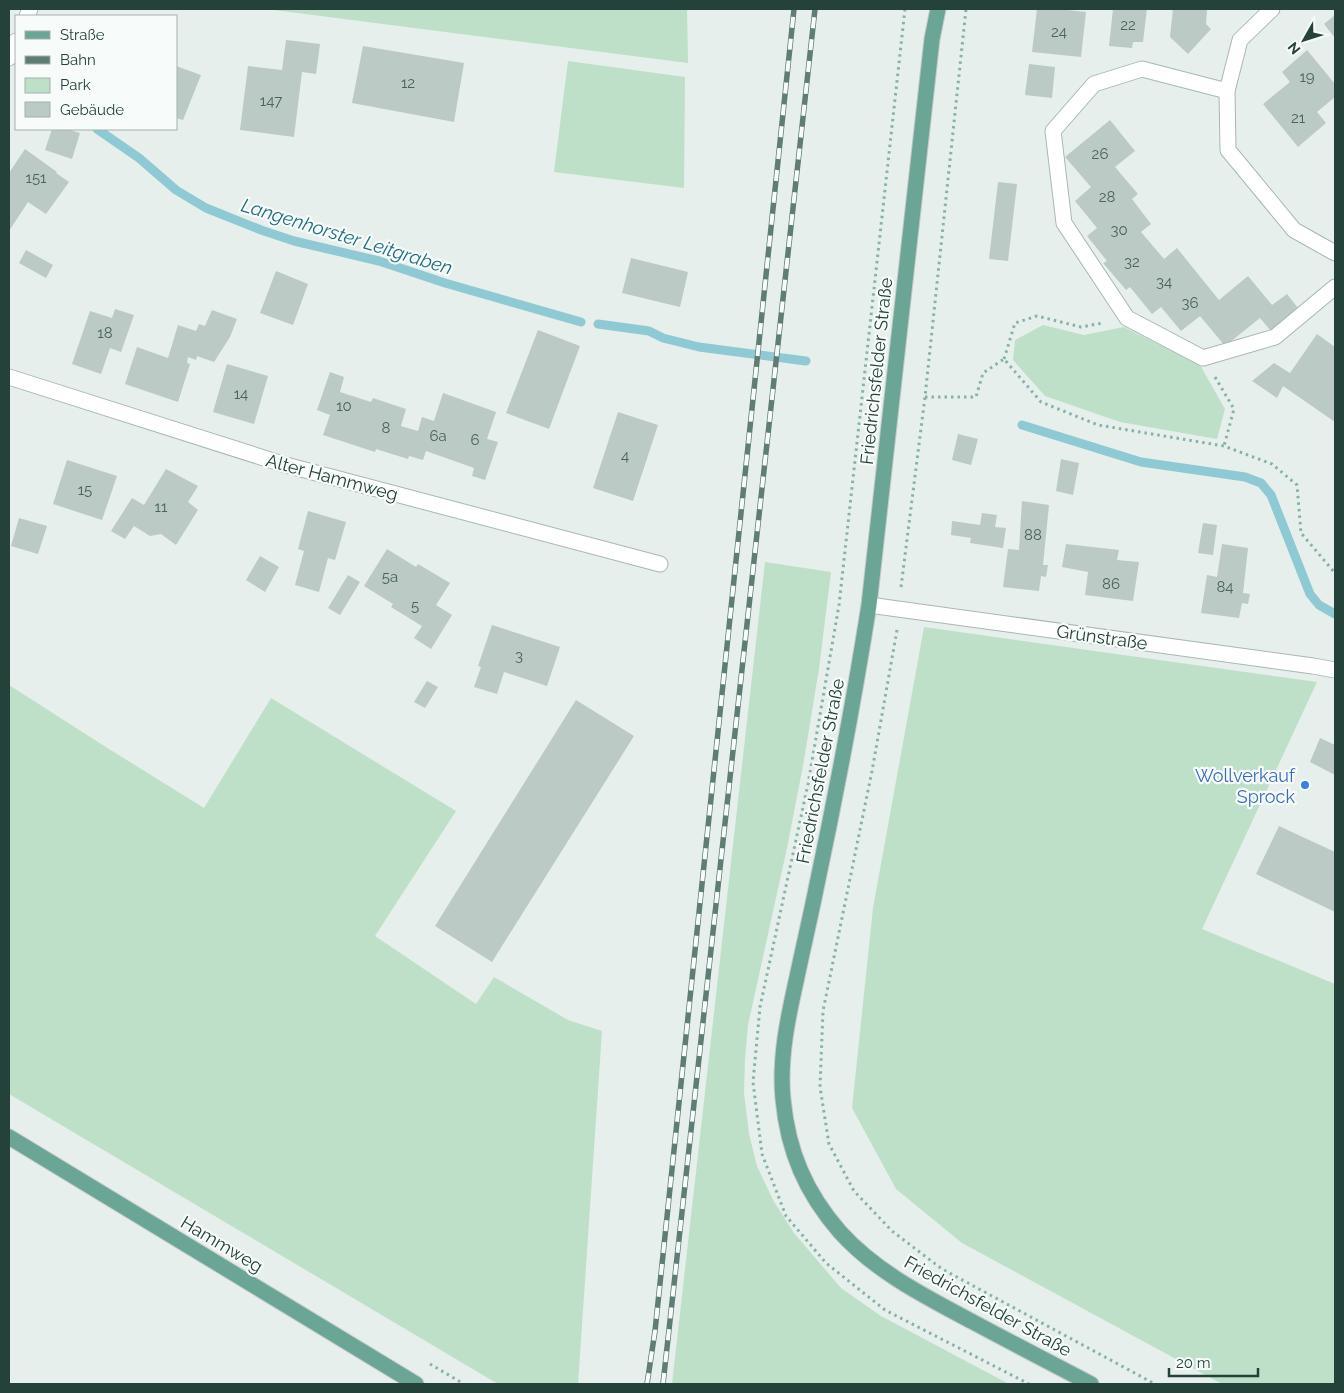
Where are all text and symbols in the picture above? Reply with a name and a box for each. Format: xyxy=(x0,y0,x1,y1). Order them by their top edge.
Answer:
legend xyxy=(15,15,178,130)
north arrow xyxy=(1279,15,1329,65)
house number: 22 xyxy=(1120,16,1136,34)
house number: 24 xyxy=(1051,23,1067,41)
text: Straße xyxy=(60,26,105,44)
text: N xyxy=(1284,39,1303,57)
text: Bahn xyxy=(60,51,96,69)
house number: 19 xyxy=(1299,68,1315,86)
house number: 12 xyxy=(401,74,415,92)
text: Park xyxy=(60,76,91,94)
house number: 147 xyxy=(260,92,282,110)
text: Gebäude xyxy=(60,101,124,119)
house number: 21 xyxy=(1291,109,1306,127)
house number: 26 xyxy=(1092,145,1108,163)
house number: 151 xyxy=(25,169,47,187)
house number: 28 xyxy=(1099,188,1115,206)
water label: Langenhorster Leitgraben xyxy=(239,193,455,279)
house number: 30 xyxy=(1110,221,1128,239)
house number: 32 xyxy=(1124,253,1140,271)
house number: 34 xyxy=(1156,273,1172,291)
street label: Friedrichsfelder Straße xyxy=(856,276,896,466)
house number: 36 xyxy=(1181,294,1199,312)
house number: 18 xyxy=(97,324,113,342)
house number: 14 xyxy=(234,385,248,403)
house number: 10 xyxy=(336,397,352,415)
house number: 8 xyxy=(382,419,391,437)
house number: 6a xyxy=(429,427,447,445)
house number: 6 xyxy=(470,431,480,449)
house number: 4 xyxy=(621,447,629,465)
street label: Alter Hammweg xyxy=(264,449,400,505)
house number: 15 xyxy=(78,481,92,499)
house number: 11 xyxy=(155,498,168,516)
house number: 88 xyxy=(1024,526,1042,544)
house number: 5a xyxy=(382,568,398,586)
house number: 86 xyxy=(1102,575,1120,593)
house number: 84 xyxy=(1216,578,1234,596)
house number: 5 xyxy=(411,597,419,615)
street label: Grünstraße xyxy=(1055,620,1149,654)
house number: 3 xyxy=(515,647,523,665)
street label: Friedrichsfelder Straße xyxy=(792,676,848,865)
place label: Wollverkauf Sprock xyxy=(1195,765,1296,807)
marker: Wollverkauf Sprock xyxy=(1299,779,1311,791)
street label: Hammweg xyxy=(177,1211,267,1277)
street label: Friedrichsfelder Straße xyxy=(901,1251,1076,1361)
scale bar xyxy=(1169,1346,1258,1378)
text: 20 m xyxy=(1176,1354,1211,1372)

